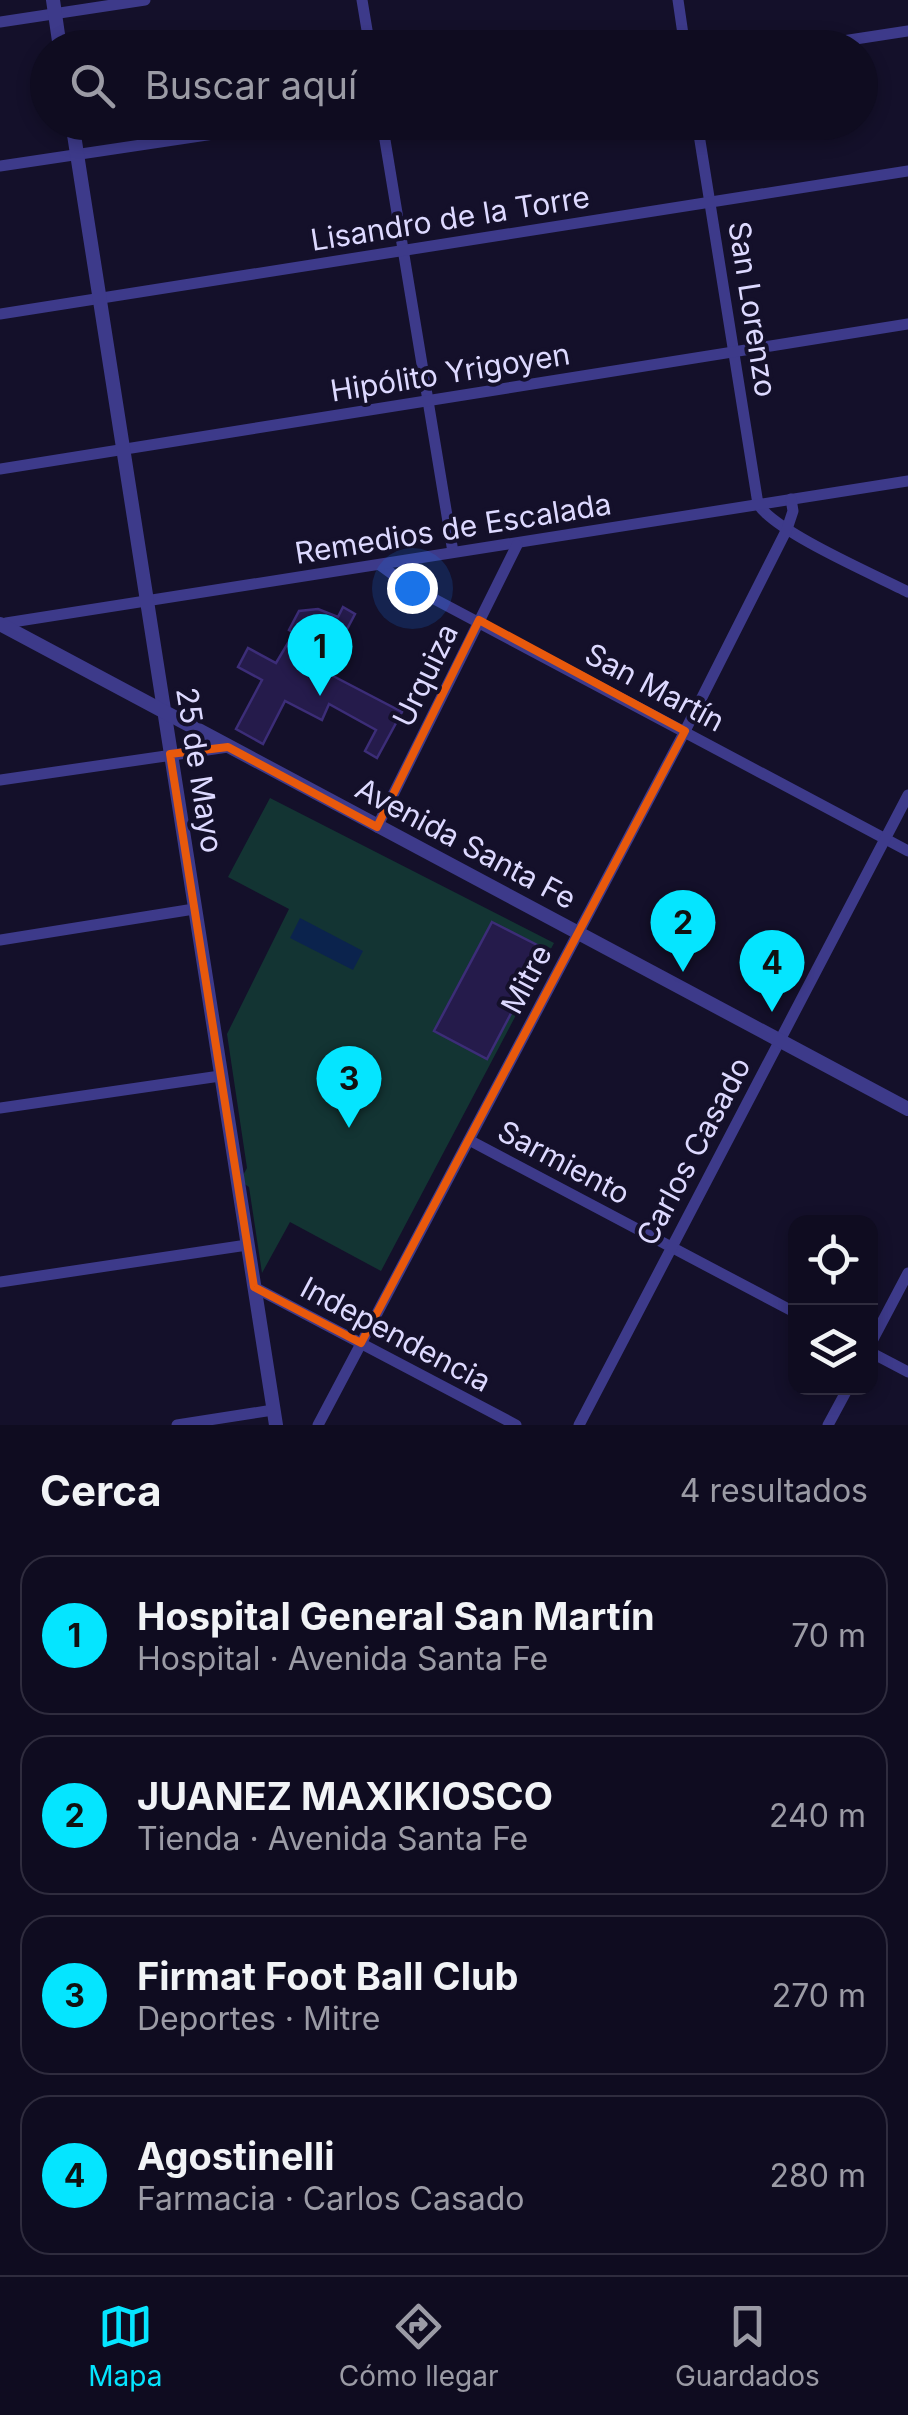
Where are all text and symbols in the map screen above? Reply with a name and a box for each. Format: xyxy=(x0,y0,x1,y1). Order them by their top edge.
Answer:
search box xyxy=(30,30,878,140)
icon: search xyxy=(65,58,120,113)
text: Buscar aquí xyxy=(145,62,357,108)
street label: Lisandro de la Torre xyxy=(308,178,592,258)
street label: San Lorenzo xyxy=(721,219,785,399)
street label: Hipólito Yrigoyen xyxy=(328,335,572,409)
street label: Remedios de Escalada xyxy=(292,485,614,571)
your location xyxy=(387,563,438,614)
pin: 1 xyxy=(288,614,352,696)
street label: Urquiza xyxy=(385,618,465,732)
street label: San Martín xyxy=(579,635,731,739)
street label: 25 de Mayo xyxy=(169,685,231,855)
street label: Avenida Santa Fe xyxy=(350,770,582,916)
pin: 2 xyxy=(650,890,716,972)
pin: 4 xyxy=(740,930,804,1012)
street label: Mitre xyxy=(493,939,559,1019)
pin: 3 xyxy=(316,1046,382,1128)
street label: Carlos Casado xyxy=(628,1051,758,1251)
street label: Sarmiento xyxy=(492,1112,636,1212)
map controls xyxy=(788,1215,878,1395)
button: locate xyxy=(788,1215,878,1305)
street label: Independencia xyxy=(295,1269,497,1399)
button: layers xyxy=(788,1305,878,1395)
text: Cerca xyxy=(40,1465,162,1516)
text: 4 resultados xyxy=(680,1471,868,1510)
text: Hospital General San Martín xyxy=(137,1593,655,1639)
text: 1 xyxy=(68,1616,81,1655)
text: 70 m xyxy=(791,1616,866,1655)
text: Hospital · Avenida Santa Fe xyxy=(137,1639,548,1678)
text: JUANEZ MAXIKIOSCO xyxy=(137,1773,553,1819)
text: 2 xyxy=(64,1796,85,1835)
text: 240 m xyxy=(769,1796,866,1835)
text: Tienda · Avenida Santa Fe xyxy=(137,1819,528,1858)
text: Firmat Foot Ball Club xyxy=(137,1953,519,1999)
text: 3 xyxy=(64,1976,85,2015)
text: 270 m xyxy=(772,1976,866,2015)
text: Deportes · Mitre xyxy=(137,1999,380,2038)
text: Agostinelli xyxy=(137,2133,335,2179)
text: 4 xyxy=(64,2156,85,2195)
text: 280 m xyxy=(769,2156,866,2195)
text: Farmacia · Carlos Casado xyxy=(137,2179,525,2218)
tab: Mapa xyxy=(88,2299,162,2393)
tab: Cómo llegar xyxy=(339,2299,499,2393)
tab: Guardados xyxy=(675,2299,820,2393)

